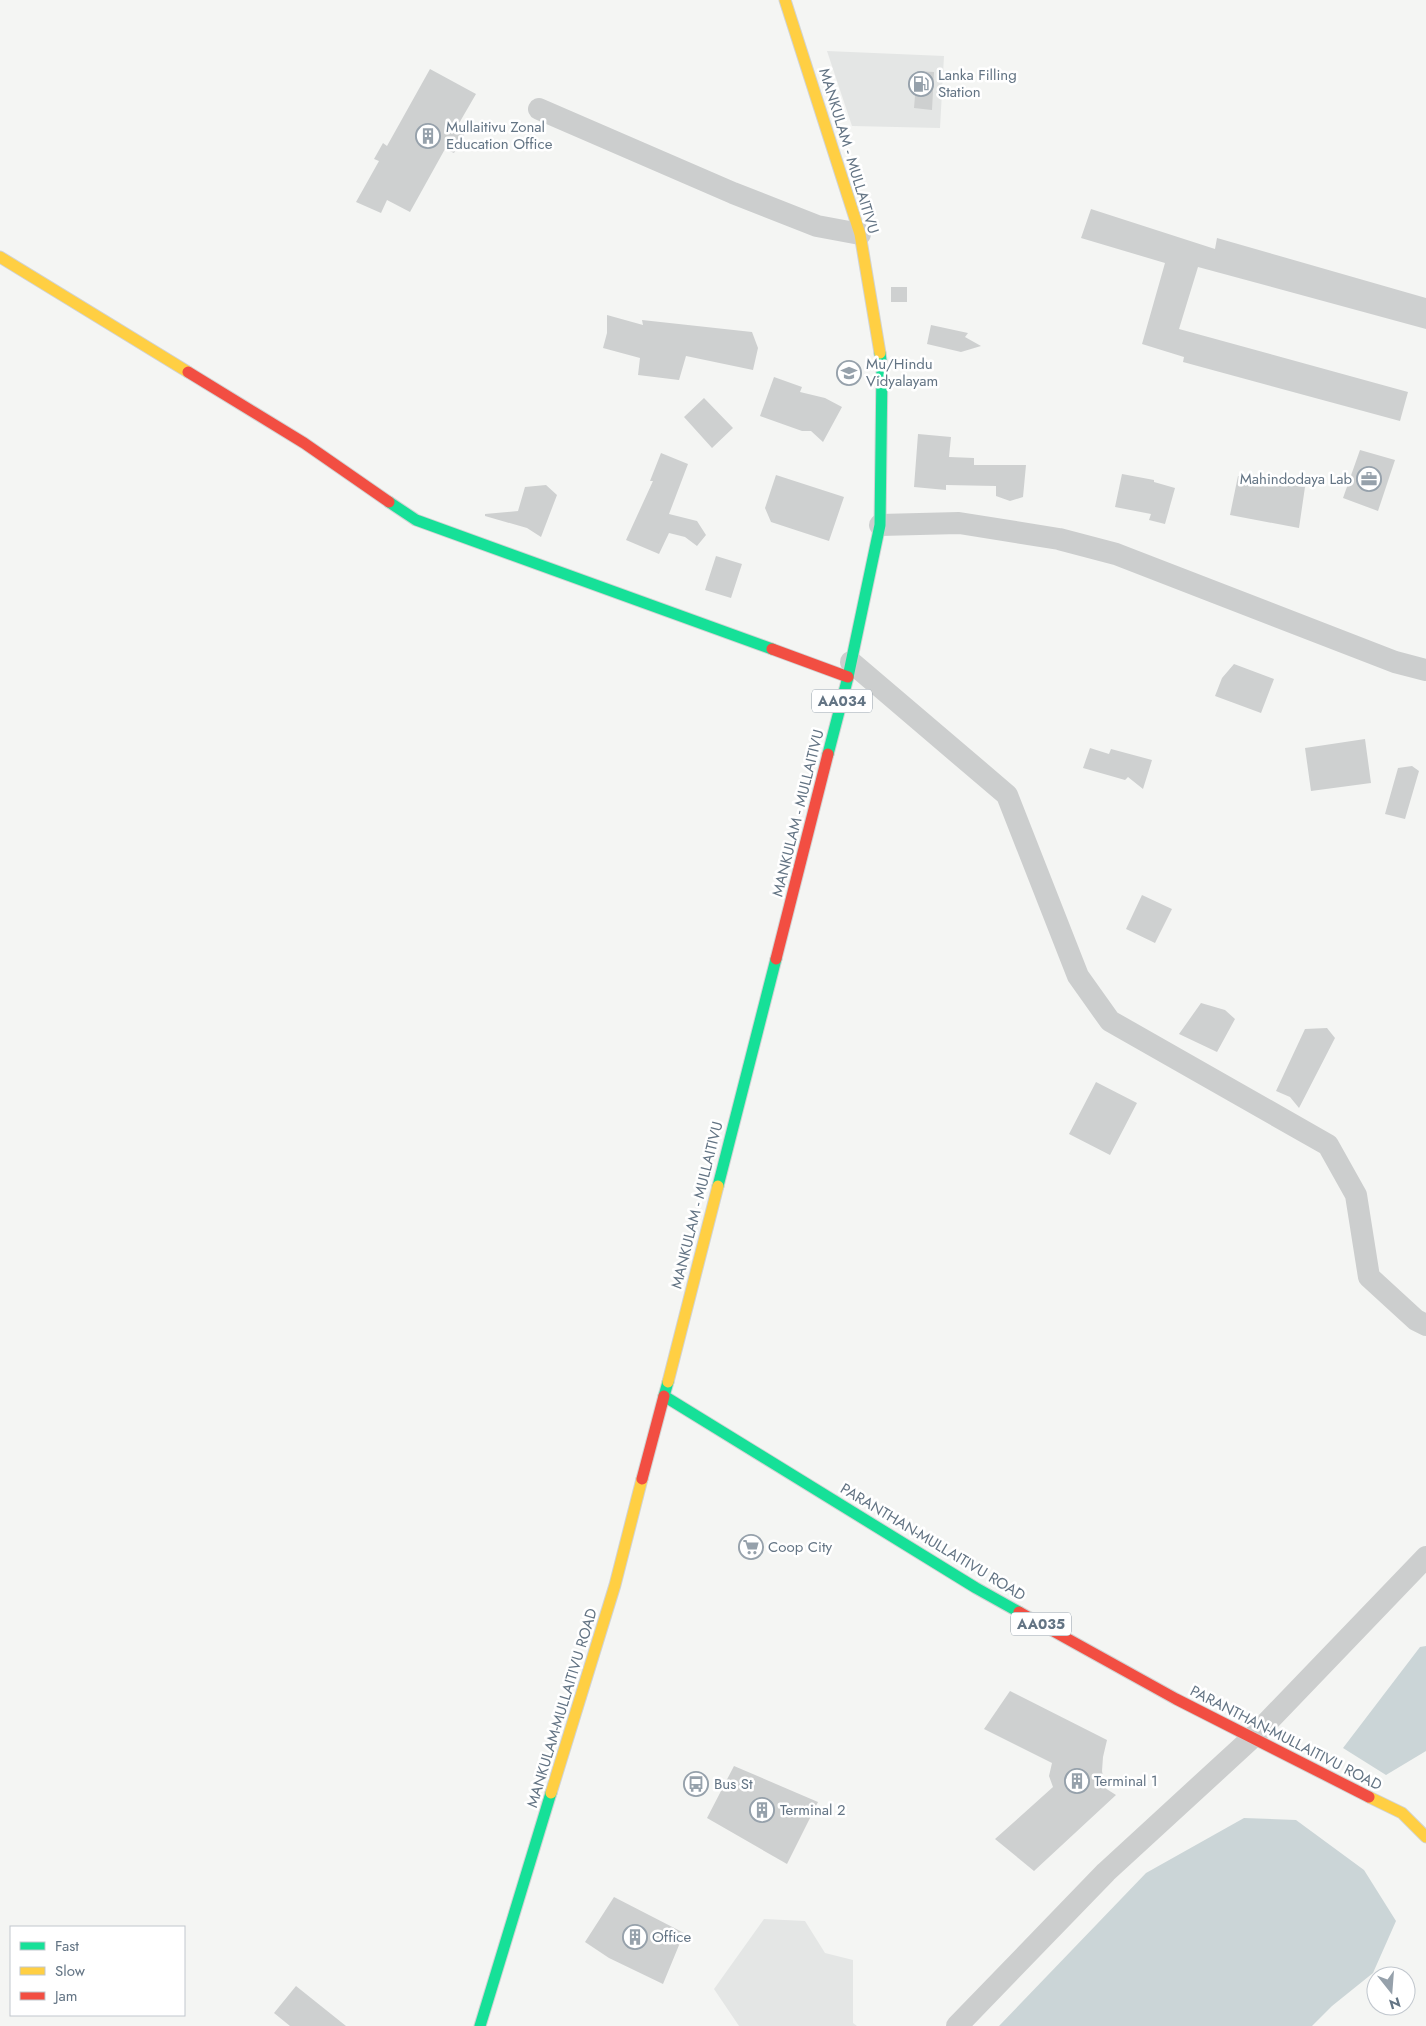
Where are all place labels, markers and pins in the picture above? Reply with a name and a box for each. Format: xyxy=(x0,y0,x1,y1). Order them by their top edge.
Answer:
place label: Lanka Filling Station xyxy=(938,64,1017,103)
fuel station icon: Lanka Filling Station xyxy=(908,71,934,97)
place label: Mullaitivu Zonal Education Office xyxy=(446,116,553,155)
building icon: Mullaitivu Zonal Education Office xyxy=(415,123,441,149)
place label: Mu/Hindu Vidyalayam xyxy=(866,353,938,392)
school or university icon: Mu/Hindu Vidyalayam xyxy=(836,360,862,386)
office icon: Mahindodaya Lab xyxy=(1356,466,1382,492)
place label: Mahindodaya Lab xyxy=(1240,468,1352,490)
supermarket icon: Coop City xyxy=(738,1534,764,1560)
place label: Coop City xyxy=(768,1536,832,1558)
building icon: Terminal 1 xyxy=(1064,1768,1090,1794)
place label: Terminal 1 xyxy=(1094,1770,1158,1792)
bus stop icon: Bus St xyxy=(683,1771,709,1797)
place label: Bus St xyxy=(714,1773,753,1795)
building icon: Terminal 2 xyxy=(749,1797,775,1823)
place label: Terminal 2 xyxy=(780,1799,846,1821)
building icon: Office xyxy=(622,1924,648,1950)
place label: Office xyxy=(652,1926,692,1948)

